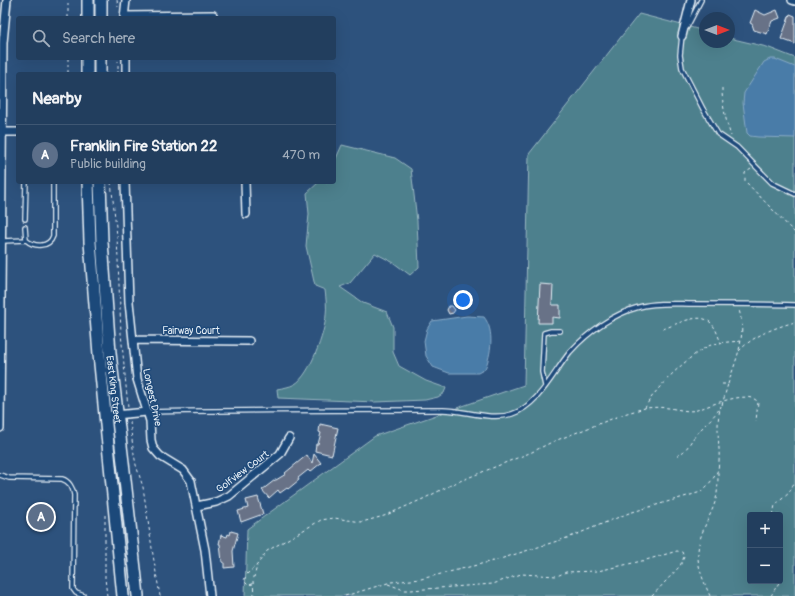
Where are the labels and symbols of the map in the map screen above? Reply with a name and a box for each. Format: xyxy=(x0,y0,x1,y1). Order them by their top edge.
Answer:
north arrow xyxy=(699,12,735,48)
your location xyxy=(453,290,473,310)
street label: Fairway Court xyxy=(162,325,221,337)
street label: East King Street xyxy=(103,355,123,425)
street label: Longest Drive xyxy=(140,367,164,427)
street label: Golfview Court xyxy=(214,448,272,495)
pin: A xyxy=(28,502,54,532)

